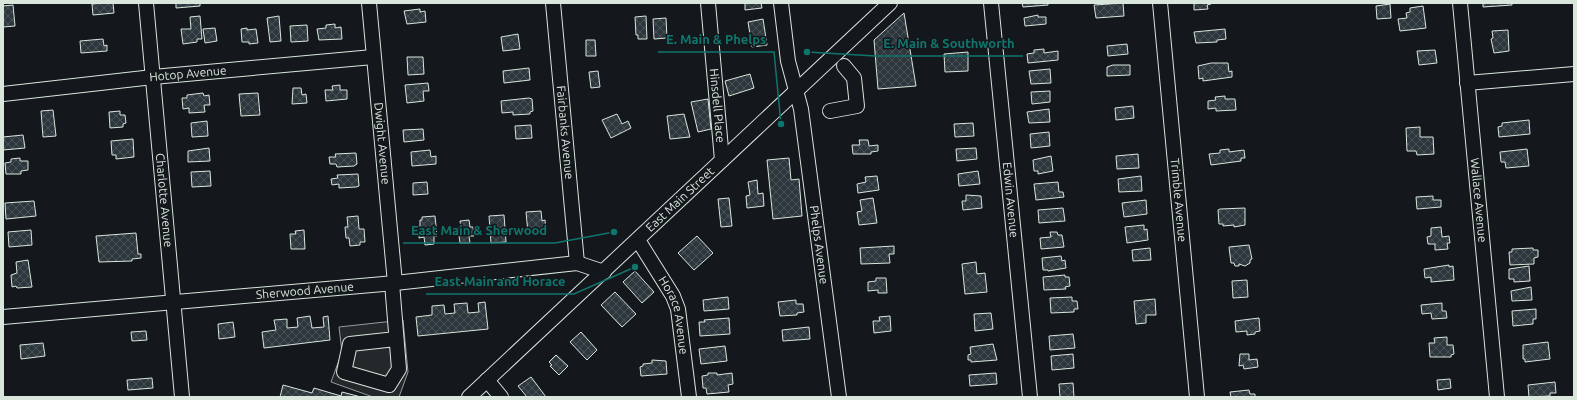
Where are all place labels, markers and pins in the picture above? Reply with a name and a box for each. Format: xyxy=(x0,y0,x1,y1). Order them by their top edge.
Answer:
callout: E. Main & Phelps xyxy=(658,27,774,52)
callout: E. Main & Southworth xyxy=(876,31,1023,56)
callout: East Main & Sherwood xyxy=(403,218,555,243)
callout: East Main and Horace xyxy=(426,269,574,294)

